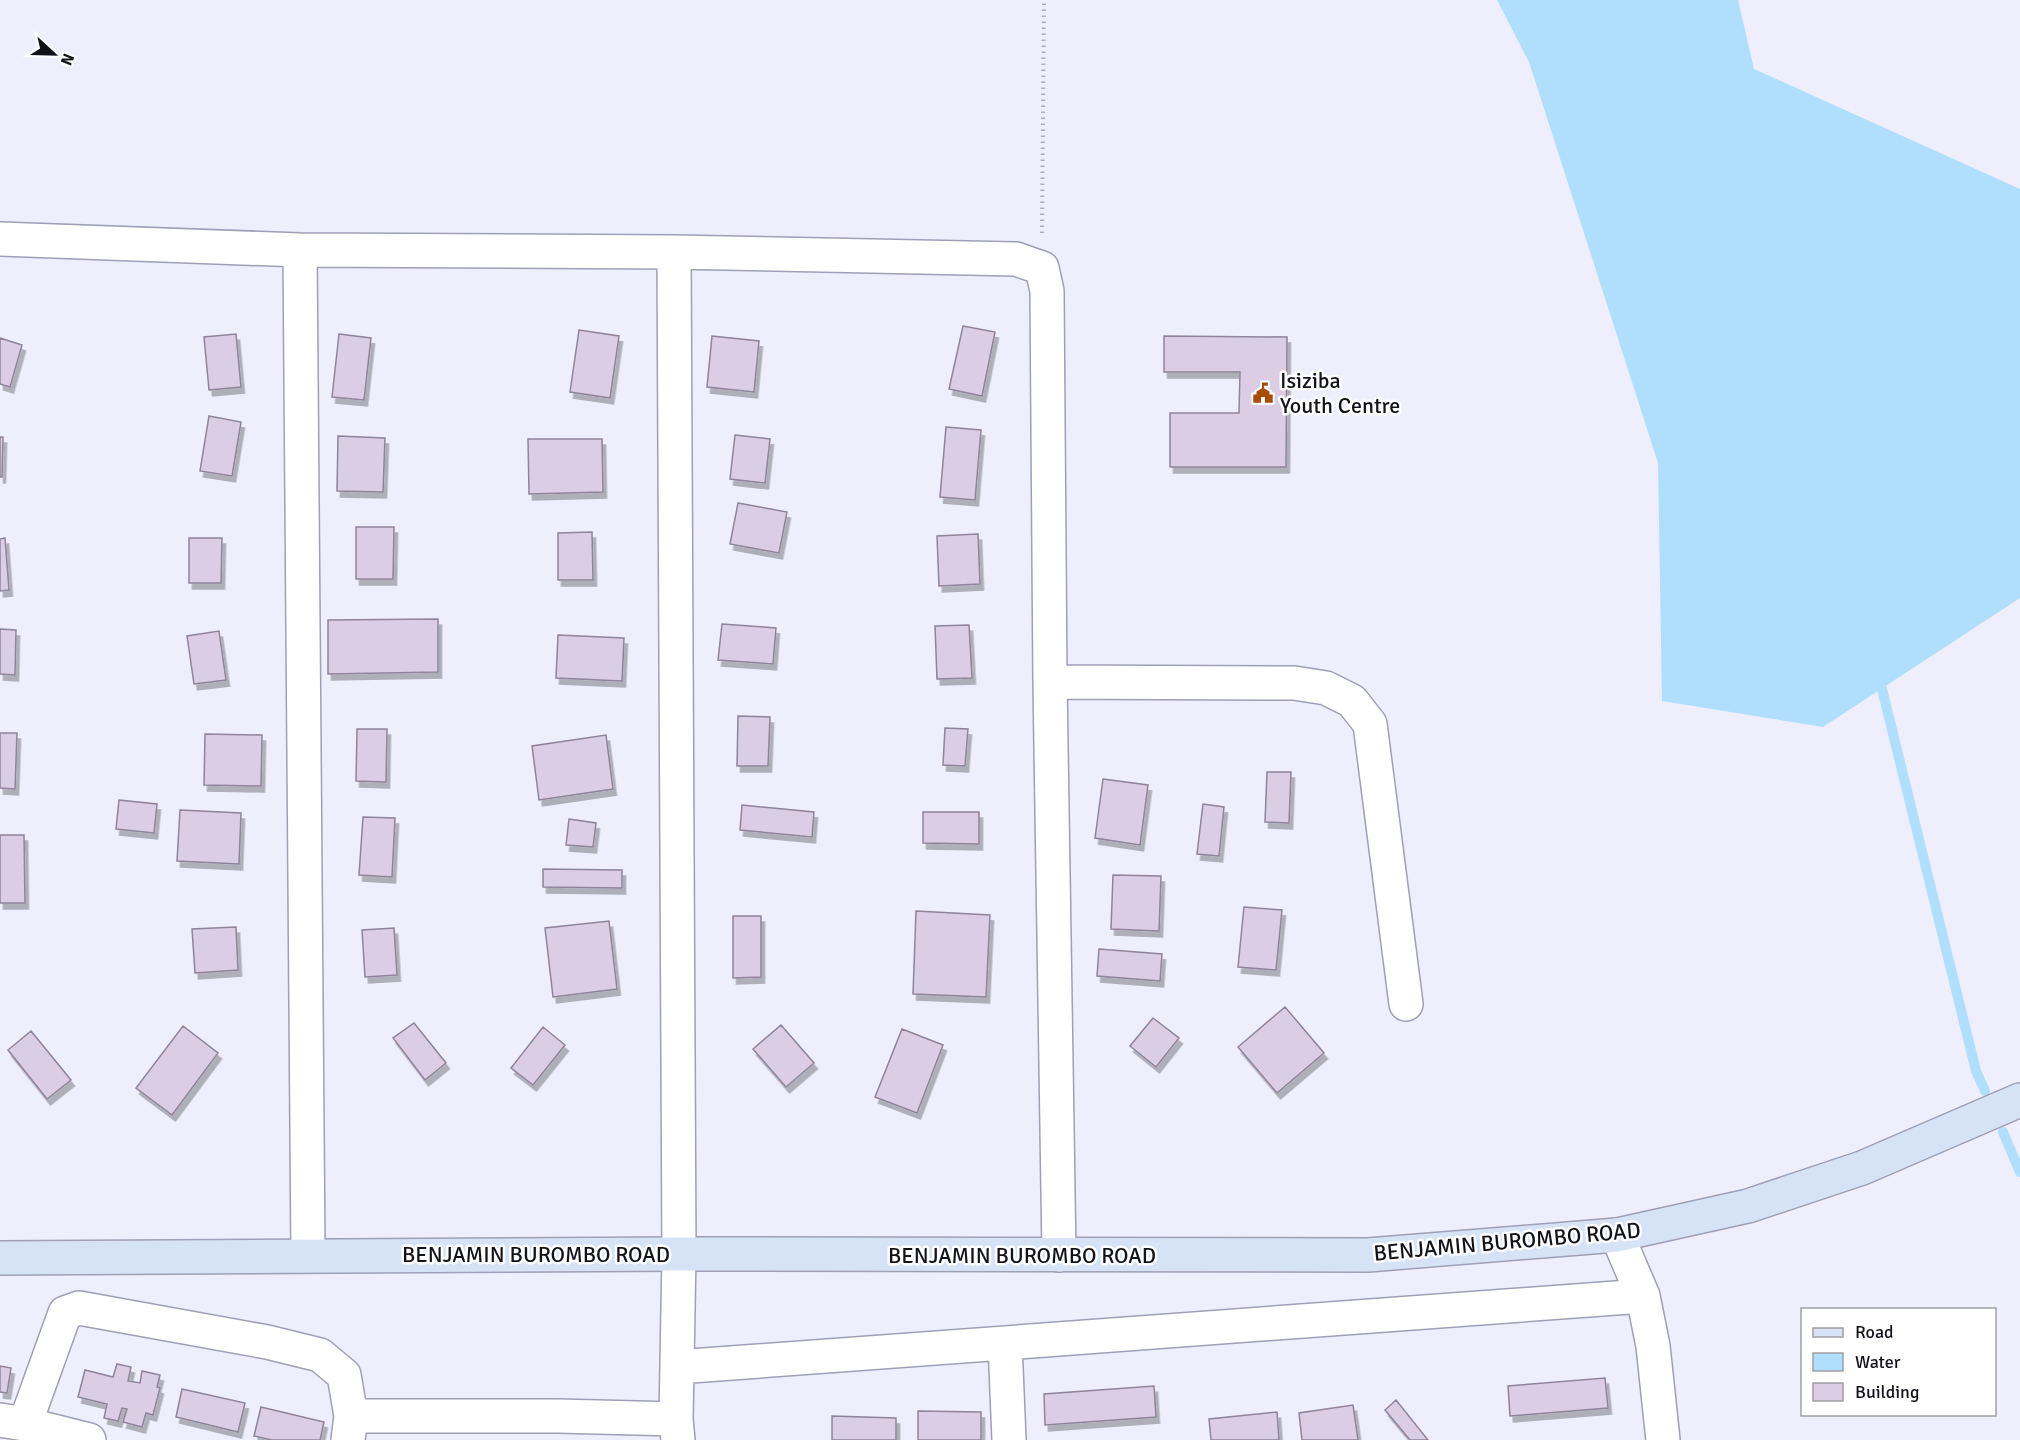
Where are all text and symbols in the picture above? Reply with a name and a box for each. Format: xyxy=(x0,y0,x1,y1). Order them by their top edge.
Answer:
north arrow xyxy=(24,24,84,84)
text: N xyxy=(56,50,78,68)
place label: Isiziba Youth Centre xyxy=(1280,367,1400,419)
public building icon: Isiziba Youth Centre xyxy=(1251,381,1275,405)
street label: BENJAMIN BUROMBO ROAD xyxy=(1372,1216,1642,1267)
street label: BENJAMIN BUROMBO ROAD xyxy=(402,1241,670,1268)
street label: BENJAMIN BUROMBO ROAD xyxy=(888,1242,1156,1269)
legend xyxy=(1801,1308,1996,1416)
text: Road xyxy=(1855,1321,1894,1343)
text: Water xyxy=(1855,1351,1901,1373)
text: Building xyxy=(1855,1381,1919,1403)

